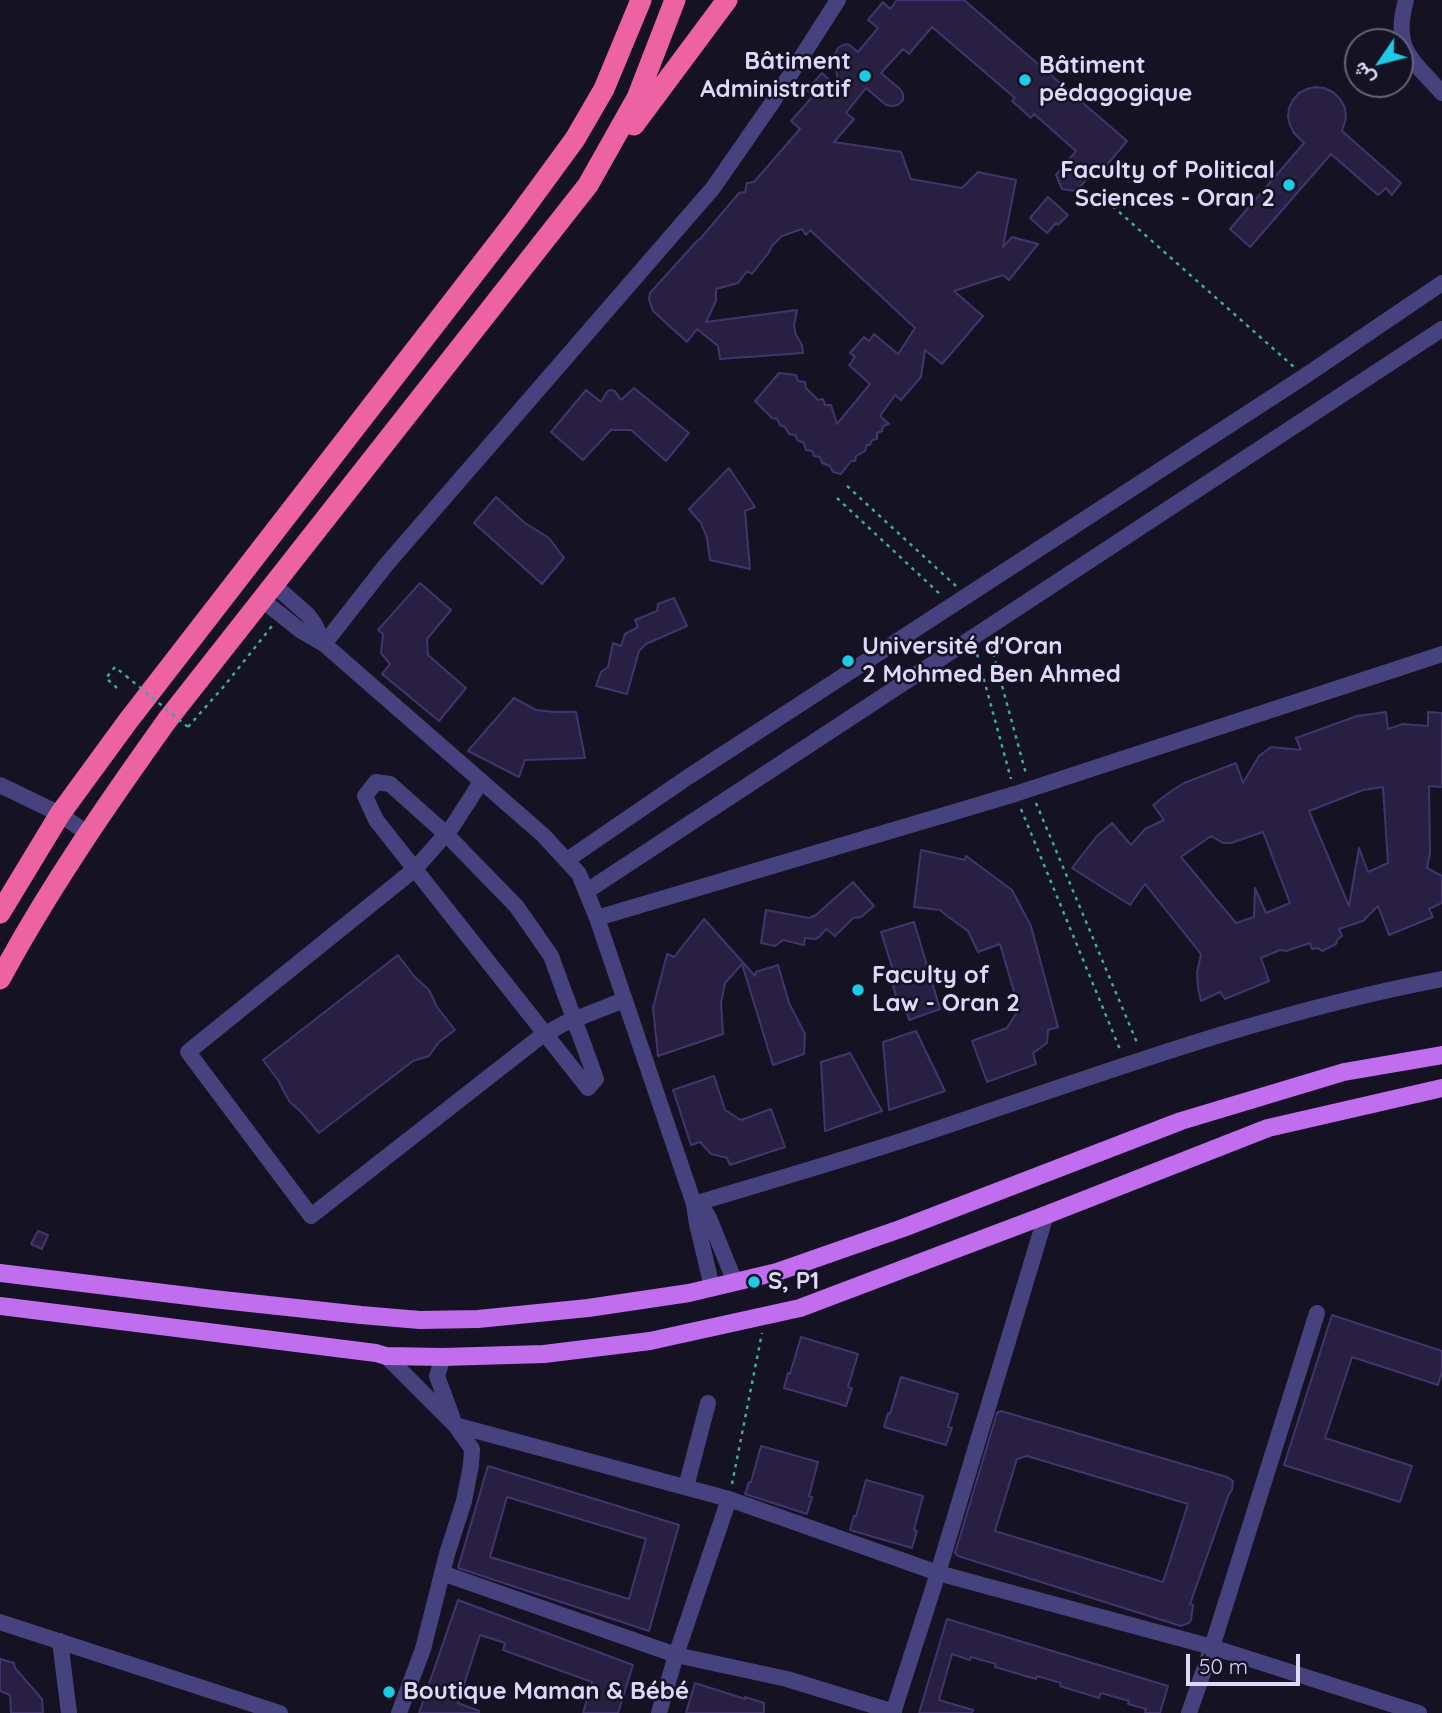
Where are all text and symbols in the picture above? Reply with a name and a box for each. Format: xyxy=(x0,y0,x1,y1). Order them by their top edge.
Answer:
north arrow xyxy=(1344,28,1414,98)
place label: Bâtiment Administratif xyxy=(700,48,851,104)
place label: Bâtiment pédagogique xyxy=(1039,52,1192,108)
text: ش xyxy=(1347,58,1380,90)
marker: Bâtiment Administratif xyxy=(857,68,873,84)
marker: Bâtiment pédagogique xyxy=(1017,72,1033,88)
place label: Faculty of Political Sciences - Oran 2 xyxy=(1060,157,1275,213)
marker: Faculty of Political Sciences - Oran 2 xyxy=(1281,177,1297,193)
place label: Université d'Oran 2 Mohmed Ben Ahmed xyxy=(862,633,1121,689)
marker: Université d'Oran 2 Mohmed Ben Ahmed xyxy=(840,653,856,669)
place label: Faculty of Law - Oran 2 xyxy=(872,962,1020,1018)
marker: Faculty of Law - Oran 2 xyxy=(850,982,866,998)
place label: S, P1 xyxy=(768,1268,819,1296)
marker: S, P1 xyxy=(746,1274,762,1290)
scale bar xyxy=(1190,1640,1304,1684)
text: 50 m xyxy=(1199,1653,1248,1679)
place label: Boutique Maman & Bébé xyxy=(403,1678,689,1706)
marker: Boutique Maman & Bébé xyxy=(381,1684,397,1700)

